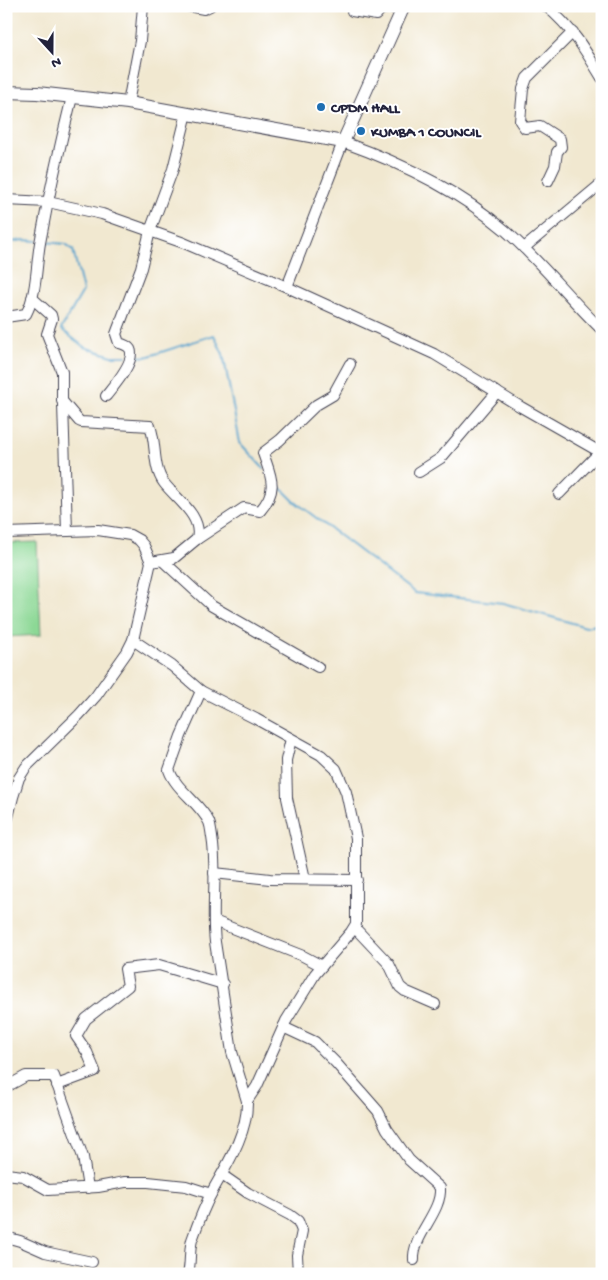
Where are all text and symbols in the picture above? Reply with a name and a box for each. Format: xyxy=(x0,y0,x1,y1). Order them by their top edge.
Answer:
north arrow xyxy=(28,28,78,78)
text: N xyxy=(48,52,63,71)
place label: CPDM HALL xyxy=(330,100,401,118)
marker: CPDM HALL xyxy=(315,101,327,113)
place label: KUMBA 1 COUNCIL xyxy=(370,124,482,142)
marker: KUMBA 1 COUNCIL xyxy=(355,125,367,137)

